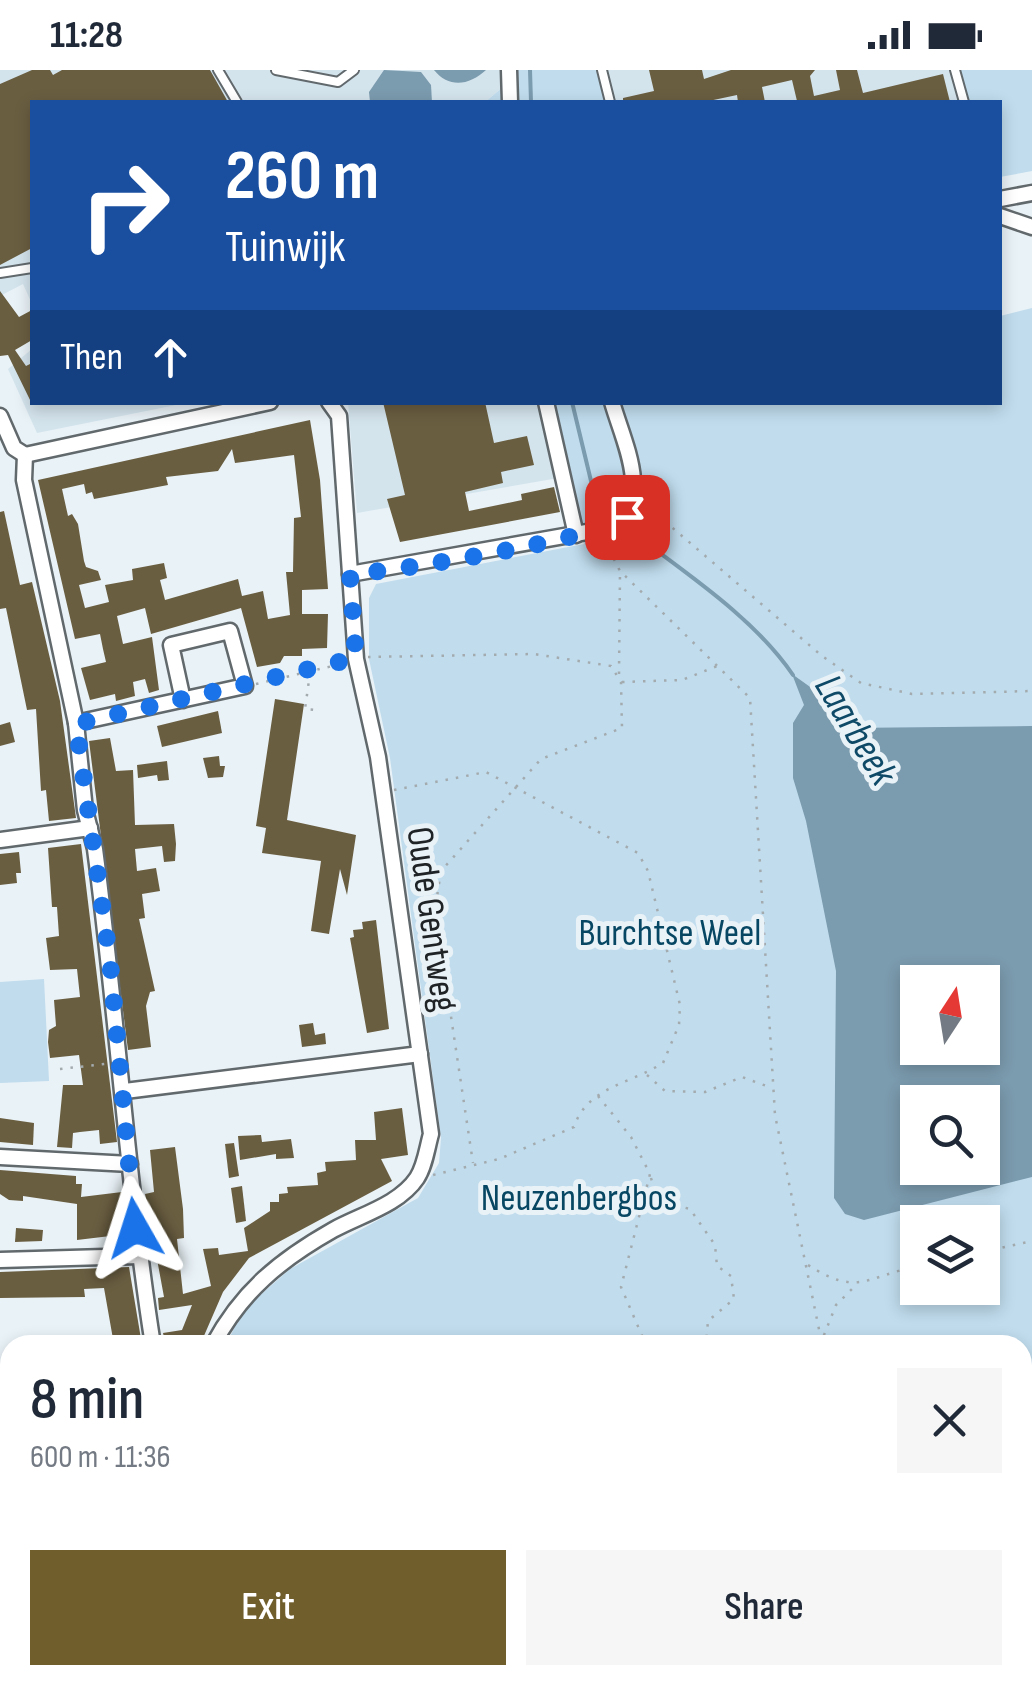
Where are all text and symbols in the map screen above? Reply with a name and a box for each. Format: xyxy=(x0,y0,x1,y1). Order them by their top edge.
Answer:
text: 11:28 xyxy=(50,13,123,58)
text: 260 m xyxy=(225,135,379,219)
icon: right xyxy=(60,140,190,270)
text: Tuinwijk xyxy=(225,220,345,275)
icon: ahead xyxy=(143,330,198,385)
text: Then xyxy=(60,335,123,380)
pin xyxy=(585,475,670,560)
icon: arrive xyxy=(600,490,655,545)
water label: Laarbeek xyxy=(804,666,907,795)
street label: Oude Gentweg xyxy=(396,824,467,1014)
park label: Burchtse Weel xyxy=(579,911,761,956)
north arrow xyxy=(900,965,1000,1065)
map controls xyxy=(900,965,1000,1305)
button: search xyxy=(900,1085,1000,1185)
position arrow xyxy=(83,1176,187,1280)
park label: Neuzenbergbos xyxy=(481,1176,677,1221)
button: layers xyxy=(900,1205,1000,1305)
text: 8 min xyxy=(30,1364,144,1436)
button: close xyxy=(897,1368,1002,1473)
text: 600 m · 11:36 xyxy=(30,1438,171,1477)
button: Exit xyxy=(30,1550,506,1665)
button: Share xyxy=(526,1550,1002,1665)

